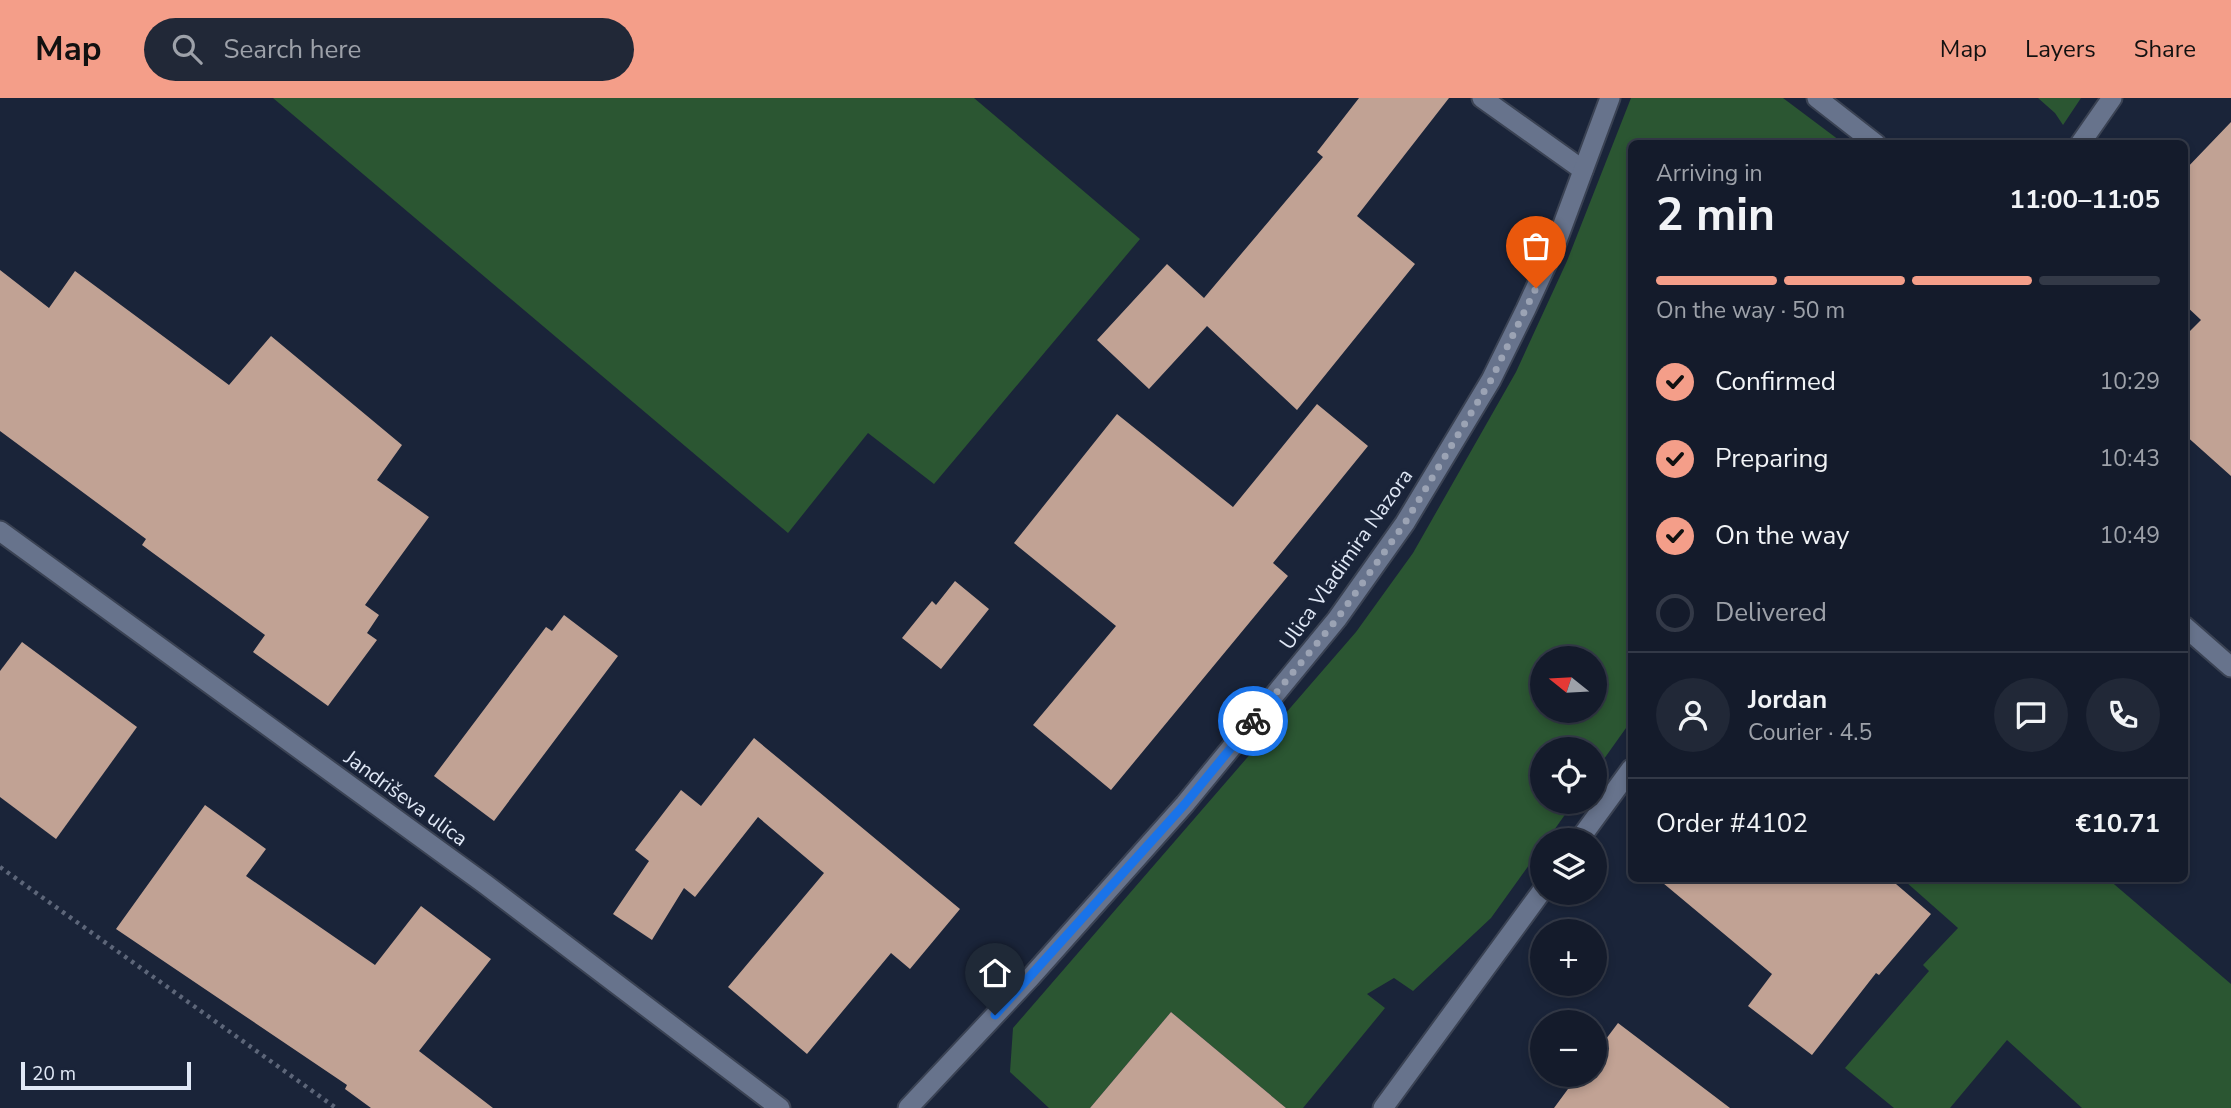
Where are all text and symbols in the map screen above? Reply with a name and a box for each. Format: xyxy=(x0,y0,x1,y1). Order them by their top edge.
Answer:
search box xyxy=(144,18,634,81)
text: Map xyxy=(35,27,102,72)
icon: search xyxy=(168,30,206,68)
text: Search here xyxy=(224,32,361,67)
text: Map xyxy=(1940,33,1987,65)
text: Layers xyxy=(2025,33,2096,65)
text: Share xyxy=(2134,33,2196,65)
text: Arriving in xyxy=(1656,158,1763,189)
text: 11:00–11:05 xyxy=(2009,182,2160,217)
text: 2 min xyxy=(1656,183,1775,246)
pin xyxy=(1506,216,1566,288)
icon: bag xyxy=(1517,227,1555,265)
text: On the way · 50 m xyxy=(1656,295,1845,326)
icon: check xyxy=(1656,363,1694,401)
text: Confirmed xyxy=(1715,364,1836,399)
text: 10:29 xyxy=(2100,366,2160,397)
icon: check xyxy=(1656,440,1694,478)
text: Preparing xyxy=(1715,441,1828,476)
text: 10:43 xyxy=(2100,443,2160,474)
street label: Ulica Vladimira Nazora xyxy=(1273,463,1419,655)
icon: check xyxy=(1656,517,1694,555)
text: On the way xyxy=(1715,518,1849,553)
text: 10:49 xyxy=(2100,520,2160,551)
text: Delivered xyxy=(1715,595,1827,630)
north arrow xyxy=(1530,646,1606,723)
map controls xyxy=(1530,646,1607,1087)
button: person xyxy=(1656,678,1730,752)
button: chat xyxy=(1994,678,2068,752)
button: phone xyxy=(2086,678,2160,752)
text: Jordan xyxy=(1748,682,1827,717)
courier xyxy=(1218,686,1288,756)
icon: bike xyxy=(1234,702,1272,740)
text: Courier · 4.5 xyxy=(1748,717,1872,748)
button: locate xyxy=(1530,737,1607,814)
street label: Jandriševa ulica xyxy=(338,743,473,852)
text: Order #4102 xyxy=(1656,806,1808,841)
text: €10.71 xyxy=(2076,806,2160,841)
button: layers xyxy=(1530,828,1607,905)
button: + xyxy=(1530,919,1607,996)
pin xyxy=(965,943,1025,1015)
icon: home xyxy=(976,954,1014,992)
button: − xyxy=(1530,1010,1607,1087)
scale bar xyxy=(21,1059,191,1091)
text: 20 m xyxy=(32,1061,76,1087)

